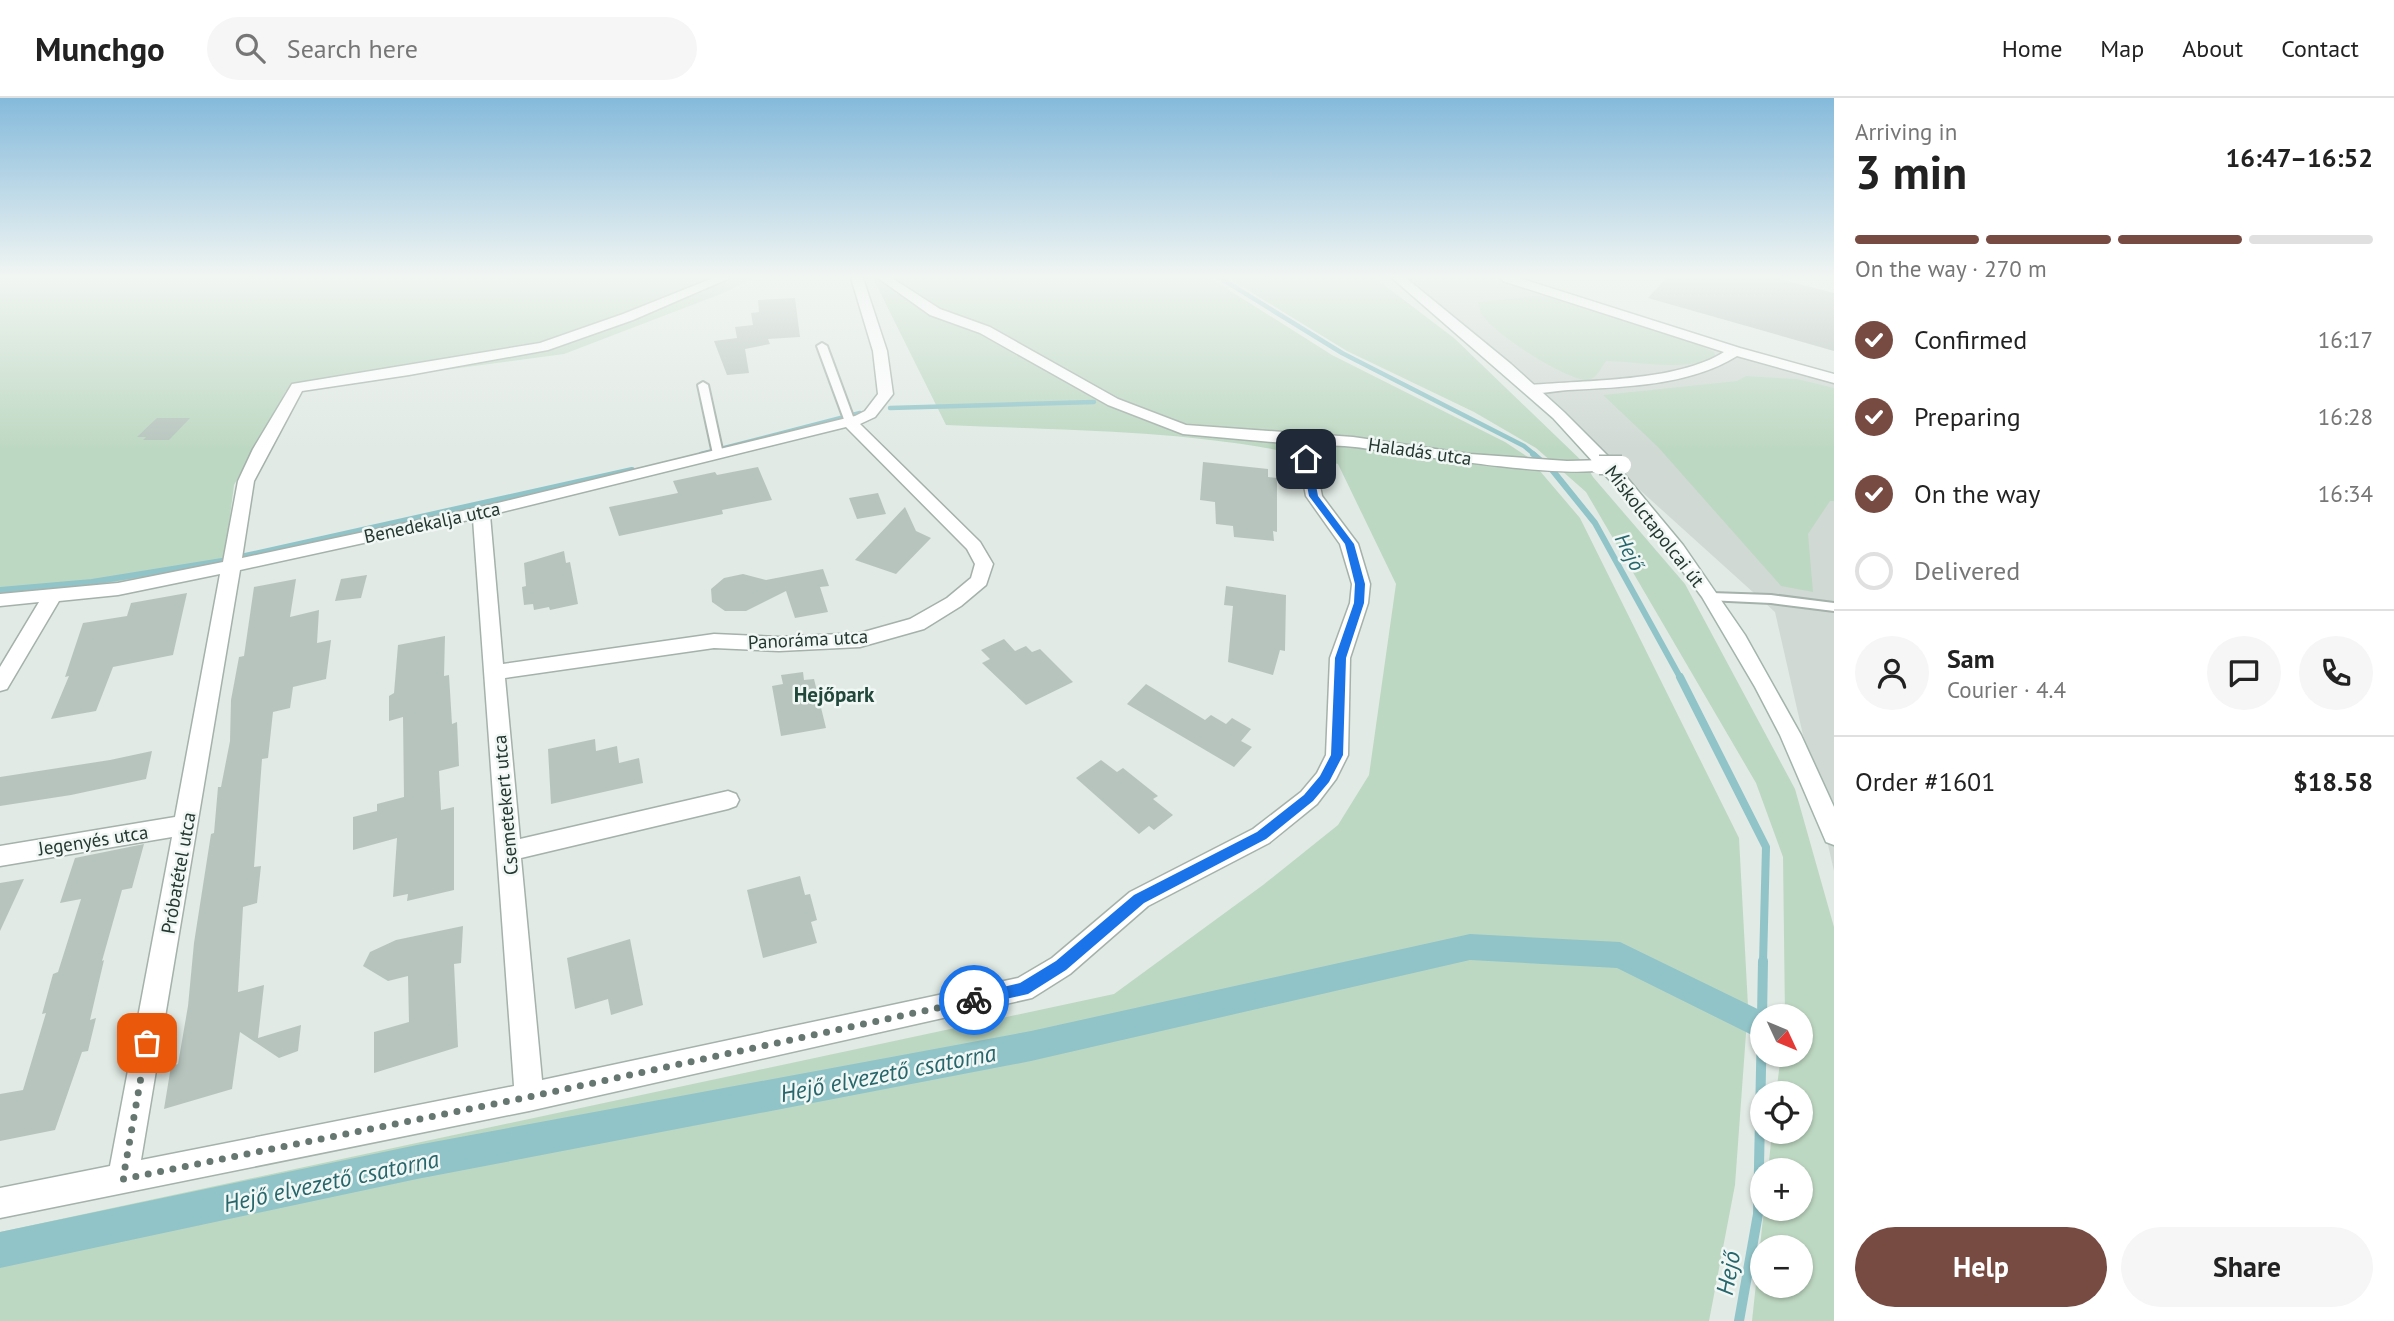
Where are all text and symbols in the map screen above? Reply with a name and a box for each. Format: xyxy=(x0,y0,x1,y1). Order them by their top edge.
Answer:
search box xyxy=(207,17,697,80)
text: Munchgo xyxy=(35,27,165,70)
icon: search xyxy=(231,29,269,67)
text: Search here xyxy=(287,32,418,65)
text: Home xyxy=(2002,33,2062,64)
text: Map xyxy=(2100,33,2144,64)
text: About xyxy=(2182,33,2243,64)
text: Contact xyxy=(2281,33,2359,64)
text: Arriving in xyxy=(1855,117,1957,146)
text: 16:47–16:52 xyxy=(2226,141,2373,174)
text: 3 min xyxy=(1855,142,1967,202)
text: On the way · 270 m xyxy=(1855,254,2047,283)
icon: check xyxy=(1855,321,1893,359)
text: Confirmed xyxy=(1914,323,2027,356)
text: 16:17 xyxy=(2318,325,2373,354)
icon: check xyxy=(1855,398,1893,436)
text: Preparing xyxy=(1914,400,2021,433)
text: 16:28 xyxy=(2318,402,2373,431)
pin xyxy=(1276,429,1336,489)
street label: Haladás utca xyxy=(1367,432,1473,470)
icon: home xyxy=(1287,440,1325,478)
street label: Miskolctapolcai út xyxy=(1600,460,1710,592)
icon: check xyxy=(1855,475,1893,513)
text: On the way xyxy=(1914,477,2040,510)
text: 16:34 xyxy=(2318,479,2373,508)
street label: Benedekalja utca xyxy=(362,496,502,548)
water label: Hejő xyxy=(1609,529,1651,576)
text: Delivered xyxy=(1914,554,2020,587)
street label: Panoráma utca xyxy=(747,624,869,654)
button: person xyxy=(1855,636,1929,710)
button: chat xyxy=(2207,636,2281,710)
button: phone xyxy=(2299,636,2373,710)
text: Sam xyxy=(1947,642,1995,675)
text: Courier · 4.4 xyxy=(1947,675,2066,704)
district label: Hejőpark xyxy=(794,681,875,708)
street label: Csemetekert utca xyxy=(487,734,523,876)
text: Order #1601 xyxy=(1855,765,1995,798)
text: $18.58 xyxy=(2293,765,2373,798)
street label: Próbatétel utca xyxy=(155,810,201,936)
street label: Jegenyés utca xyxy=(35,819,150,861)
courier xyxy=(939,965,1009,1035)
icon: bike xyxy=(955,981,993,1019)
north arrow xyxy=(1750,1004,1813,1068)
map controls xyxy=(1750,1004,1813,1298)
pin xyxy=(117,1013,177,1073)
icon: bag xyxy=(128,1024,166,1062)
water label: Hejő elvezető csatorna xyxy=(777,1037,999,1109)
button: locate xyxy=(1750,1081,1813,1144)
water label: Hejő elvezető csatorna xyxy=(220,1143,442,1219)
button: + xyxy=(1750,1158,1813,1221)
button: Help xyxy=(1855,1227,2107,1307)
button: Share xyxy=(2121,1227,2373,1307)
button: − xyxy=(1750,1235,1813,1298)
water label: Hejő xyxy=(1709,1247,1747,1298)

